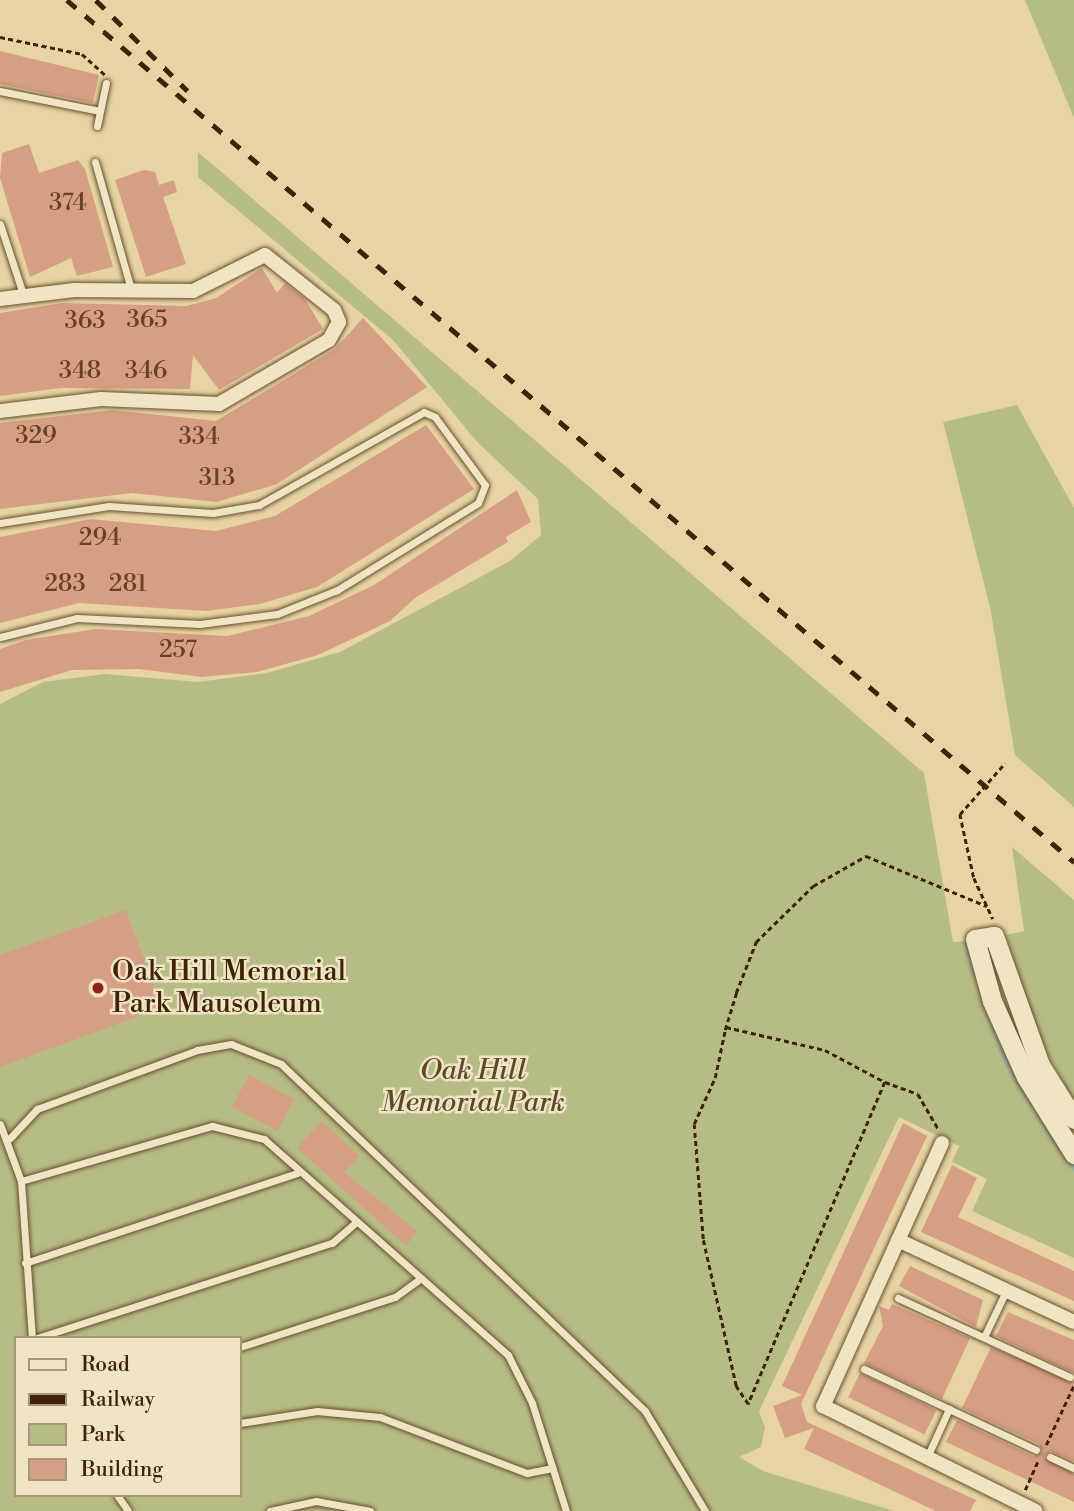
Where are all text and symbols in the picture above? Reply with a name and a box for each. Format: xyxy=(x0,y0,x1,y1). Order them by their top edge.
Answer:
house number: 374 xyxy=(49,190,87,218)
house number: 365 xyxy=(126,307,168,335)
house number: 363 xyxy=(64,308,106,336)
house number: 348 xyxy=(59,358,101,386)
house number: 346 xyxy=(125,358,167,386)
house number: 329 xyxy=(15,423,57,451)
house number: 334 xyxy=(178,424,220,452)
house number: 313 xyxy=(199,465,235,493)
house number: 294 xyxy=(79,525,121,553)
house number: 283 xyxy=(44,571,86,599)
house number: 281 xyxy=(109,571,147,599)
house number: 257 xyxy=(159,637,197,665)
place label: Oak Hill Memorial Park Mausoleum xyxy=(112,955,346,1021)
marker: Oak Hill Memorial Park Mausoleum xyxy=(90,980,106,996)
park label: Oak Hill Memorial Park xyxy=(381,1054,565,1120)
legend xyxy=(14,1336,242,1497)
text: Road xyxy=(81,1352,130,1378)
text: Railway xyxy=(81,1387,155,1413)
text: Park xyxy=(81,1422,125,1448)
text: Building xyxy=(81,1457,163,1483)

